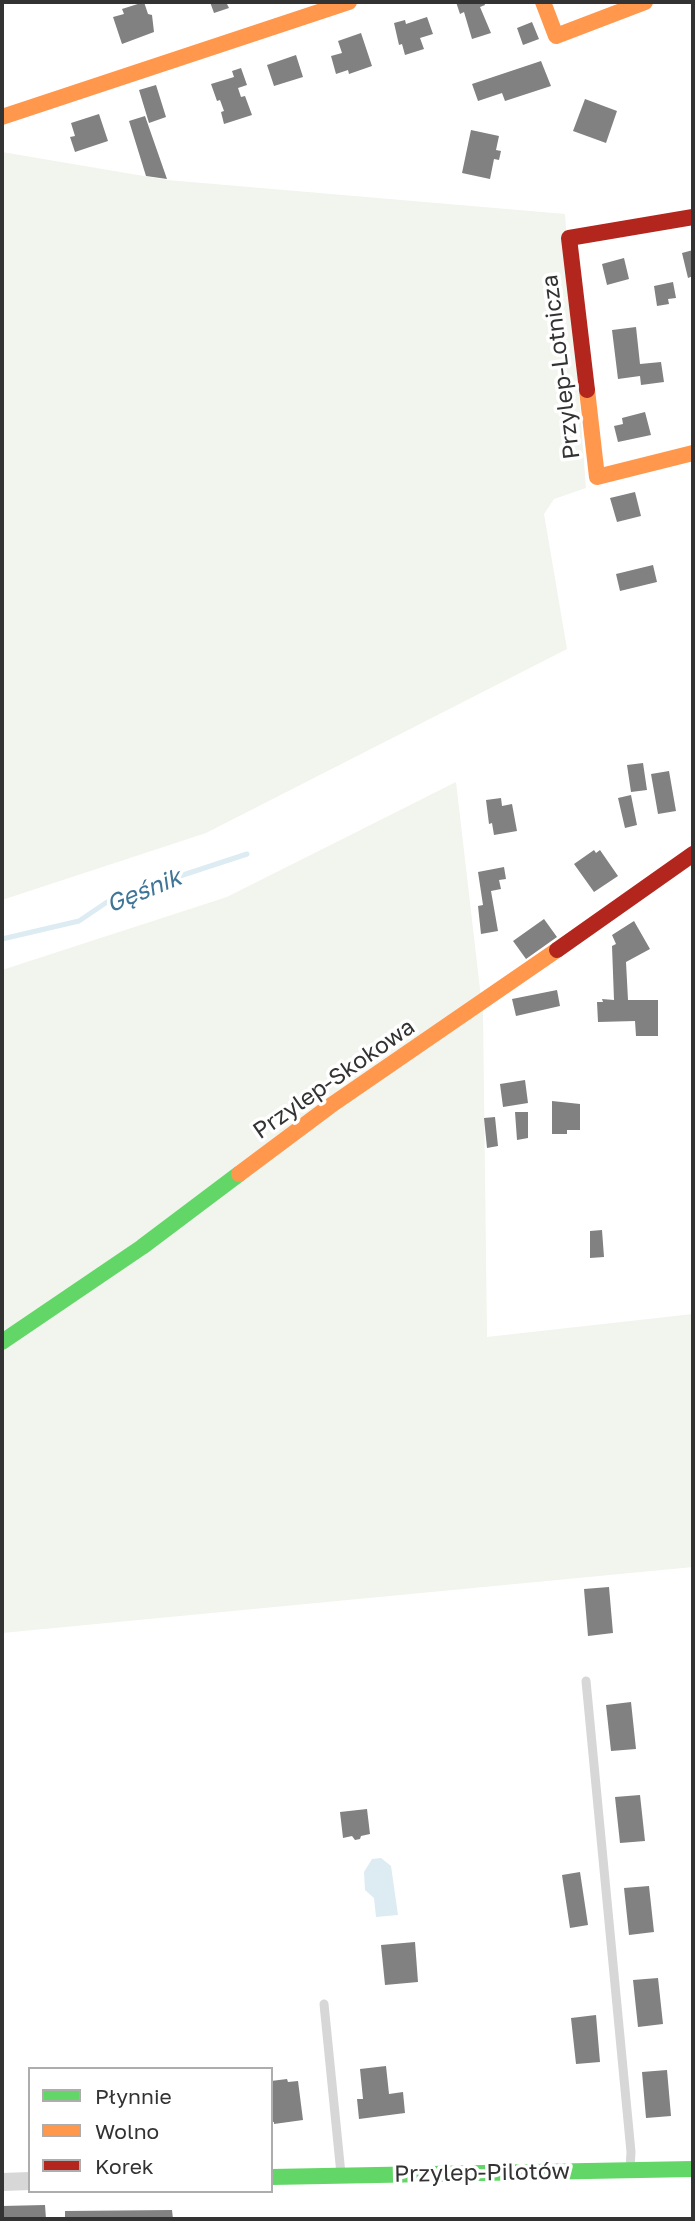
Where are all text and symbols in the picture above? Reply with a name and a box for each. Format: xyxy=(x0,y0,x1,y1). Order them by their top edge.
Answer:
street label: Przylep-Lotnicza xyxy=(536,273,586,461)
water label: Gęśnik xyxy=(102,863,186,919)
street label: Przylep-Skokowa xyxy=(248,1013,420,1145)
legend xyxy=(28,2067,273,2193)
text: Płynnie xyxy=(95,2083,172,2109)
text: Wolno xyxy=(95,2118,159,2144)
text: Korek xyxy=(95,2153,154,2179)
street label: Przylep-Pilotów xyxy=(394,2158,570,2188)

